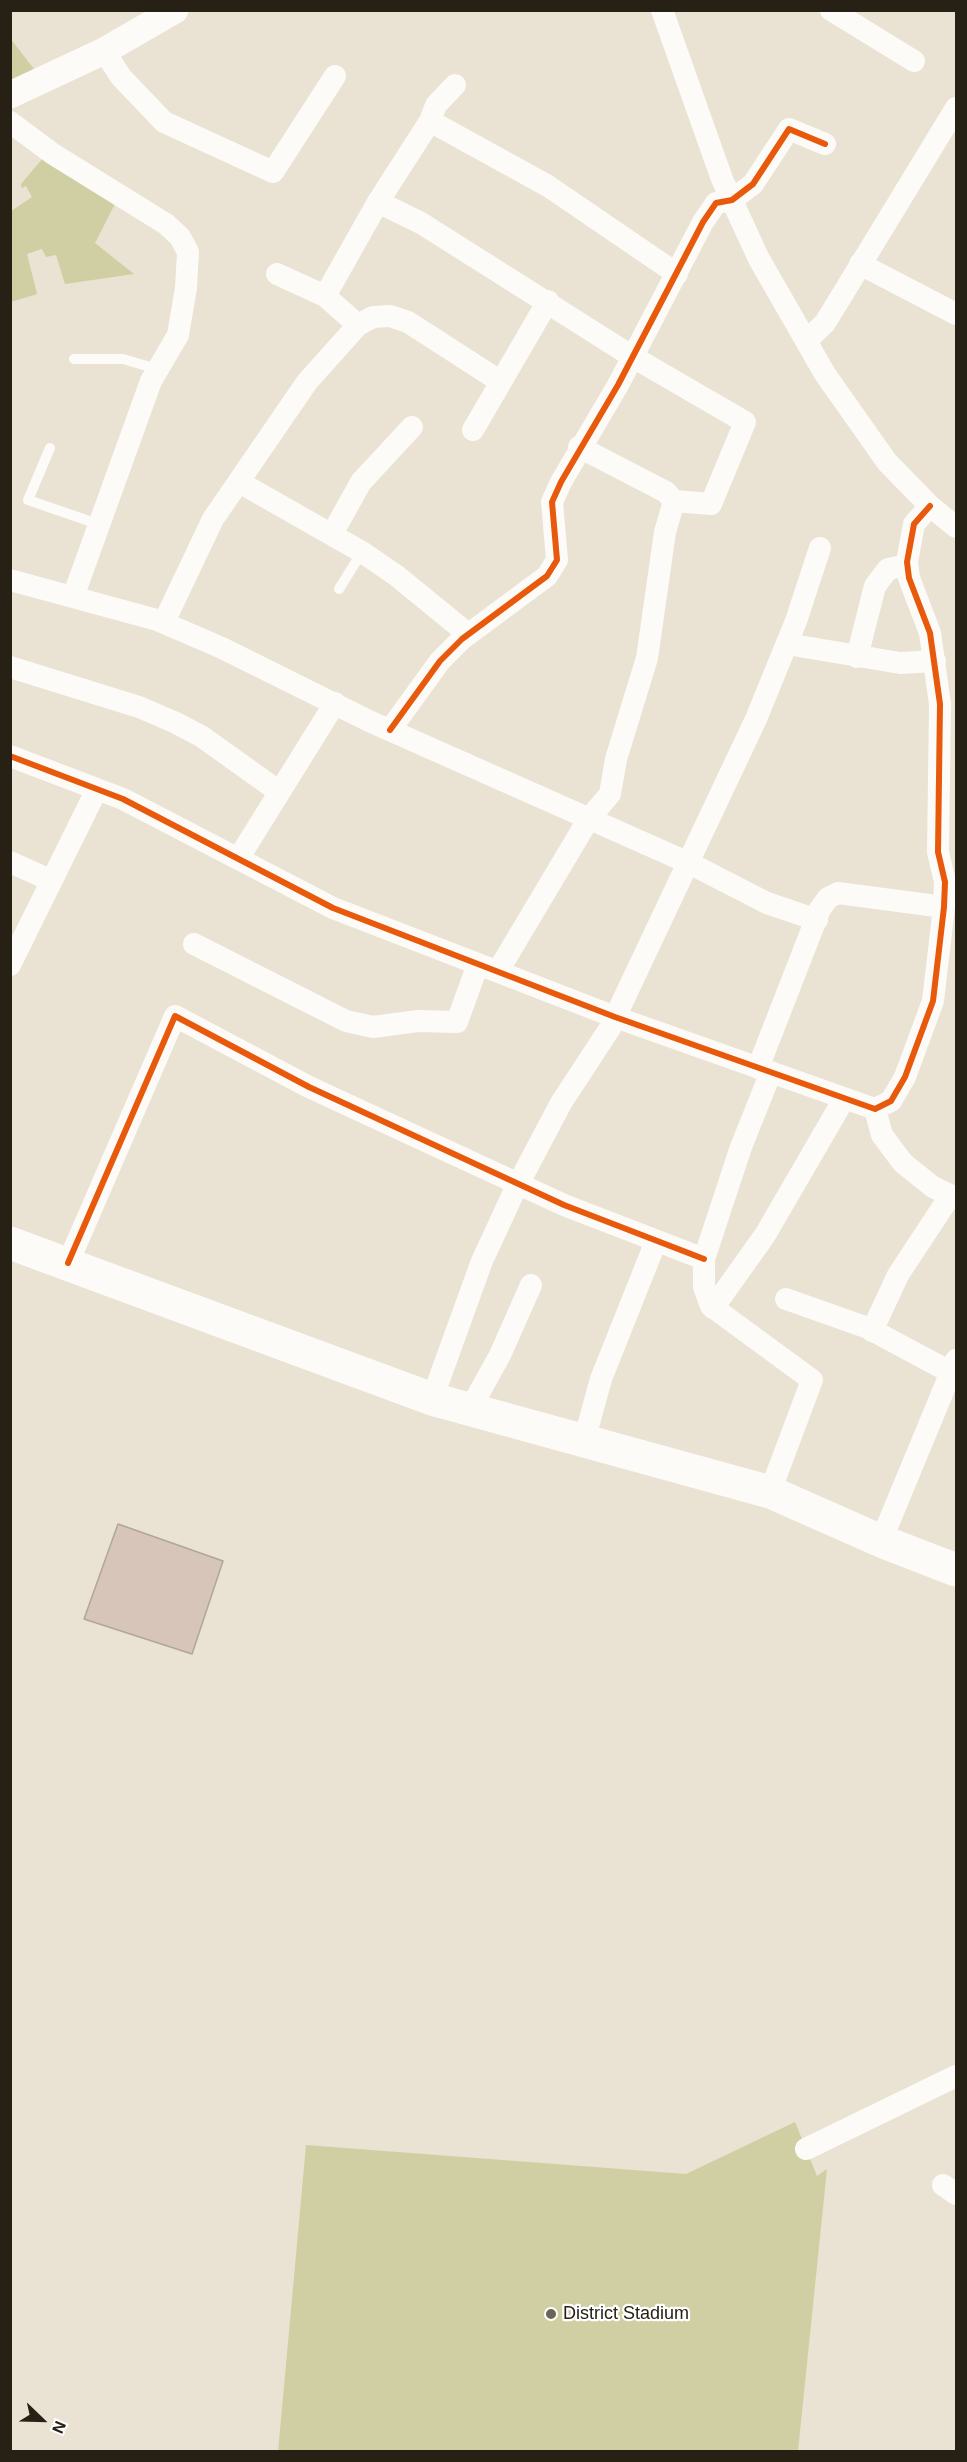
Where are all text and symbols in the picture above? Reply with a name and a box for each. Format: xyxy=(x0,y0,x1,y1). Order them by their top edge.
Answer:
place label: District Stadium xyxy=(563,2303,689,2325)
marker: District Stadium xyxy=(544,2307,558,2321)
north arrow xyxy=(12,2390,72,2450)
text: N xyxy=(49,2419,69,2436)

